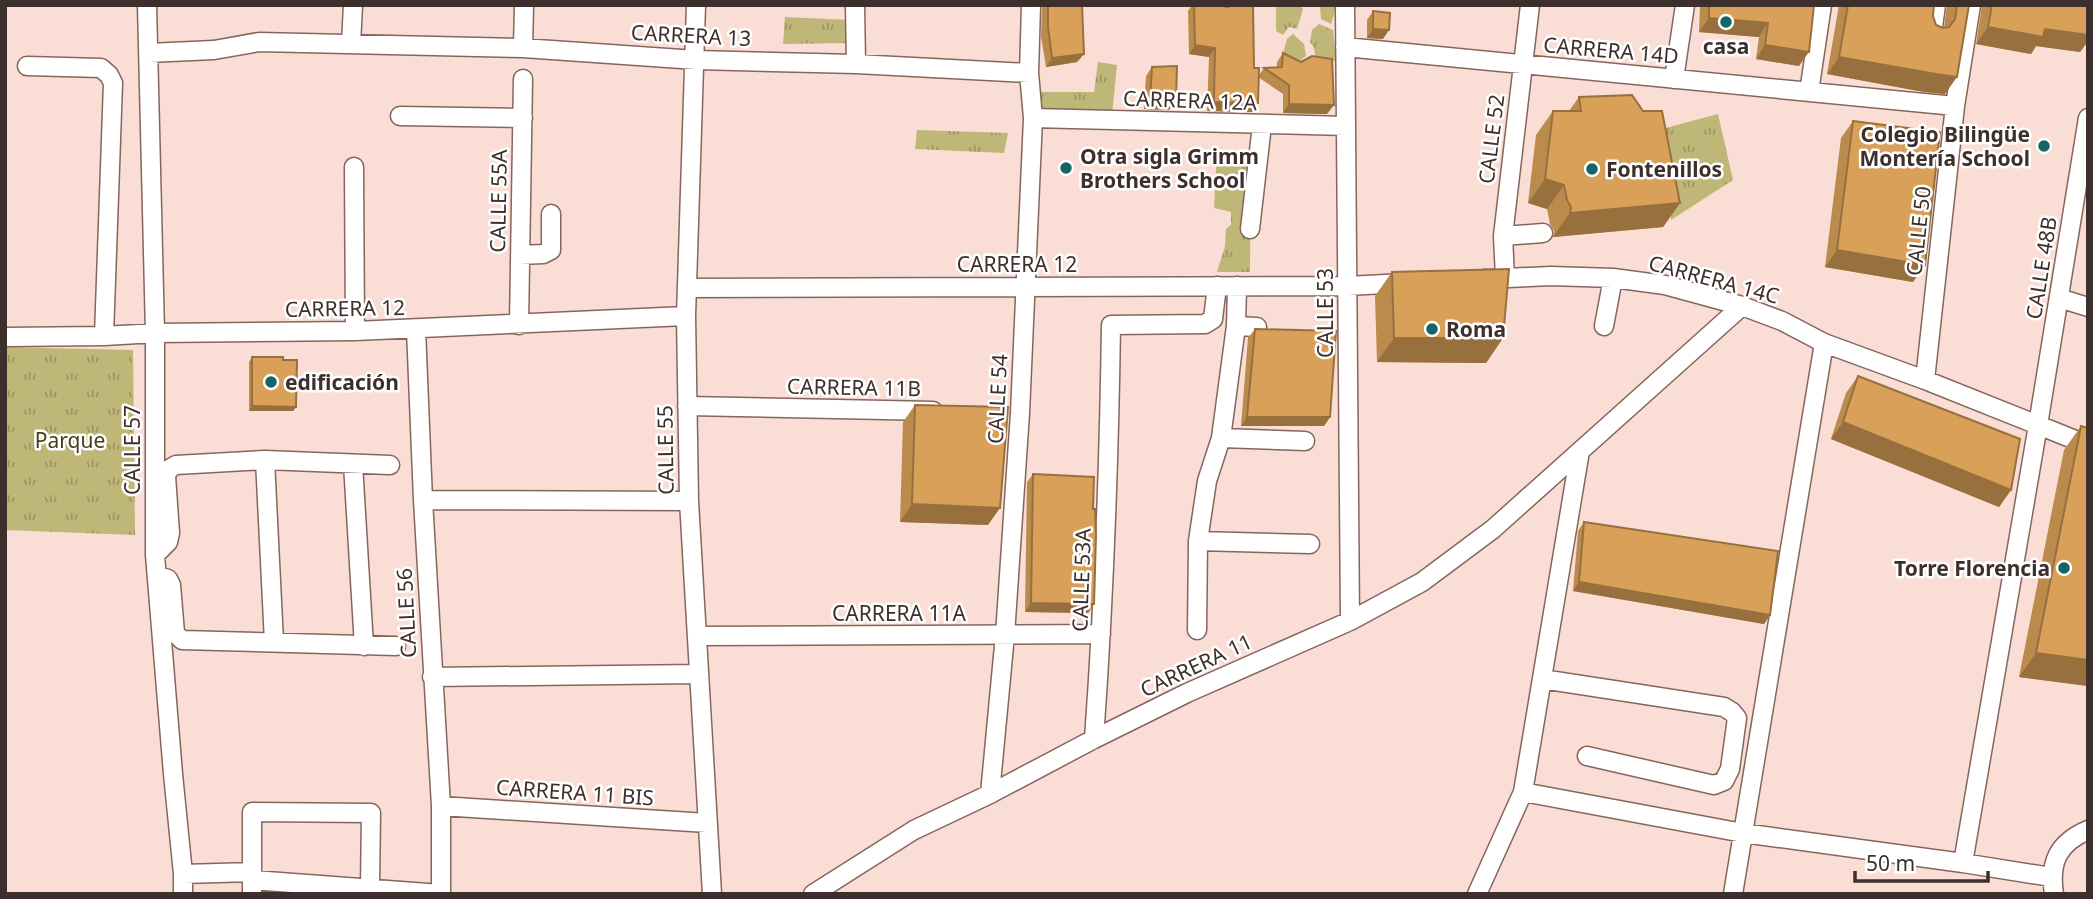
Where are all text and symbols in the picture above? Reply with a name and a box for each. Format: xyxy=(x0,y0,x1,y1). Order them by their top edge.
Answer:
marker: casa xyxy=(1718,14,1734,30)
street label: CARRERA 13 xyxy=(630,18,752,52)
street label: CARRERA 14D xyxy=(1542,30,1680,70)
place label: casa xyxy=(1703,32,1749,60)
street label: CARRERA 12A xyxy=(1123,84,1258,116)
street label: CALLE 52 xyxy=(1472,93,1510,185)
place label: Colegio Bilingüe Montería School xyxy=(1860,120,2030,172)
marker: Colegio Bilingüe Montería School xyxy=(2036,138,2052,154)
place label: Otra sigla Grimm Brothers School xyxy=(1080,142,1259,194)
street label: CALLE 55A xyxy=(483,149,513,253)
place label: Fontenillos xyxy=(1606,155,1722,183)
marker: Otra sigla Grimm Brothers School xyxy=(1058,160,1074,176)
marker: Fontenillos xyxy=(1584,161,1600,177)
street label: CALLE 50 xyxy=(1899,185,1937,277)
street label: CALLE 48B xyxy=(2019,215,2063,321)
street label: CARRERA 14C xyxy=(1646,248,1782,310)
street label: CARRERA 12 xyxy=(957,250,1077,278)
street label: CALLE 53 xyxy=(1311,268,1339,358)
street label: CARRERA 12 xyxy=(285,293,405,323)
place label: Roma xyxy=(1446,315,1506,343)
marker: Roma xyxy=(1424,321,1440,337)
street label: CALLE 54 xyxy=(981,353,1013,445)
place label: edificación xyxy=(285,368,399,396)
street label: CARRERA 11B xyxy=(787,372,921,402)
marker: edificación xyxy=(263,374,279,390)
street label: CALLE 57 xyxy=(118,405,146,495)
street label: CALLE 55 xyxy=(650,405,680,495)
park label: Parque xyxy=(35,426,105,454)
street label: CALLE 53A xyxy=(1065,527,1097,632)
place label: Torre Florencia xyxy=(1894,554,2050,582)
marker: Torre Florencia xyxy=(2056,560,2072,576)
street label: CALLE 56 xyxy=(390,567,422,659)
street label: CARRERA 11A xyxy=(832,599,967,627)
street label: CARRERA 11 xyxy=(1135,627,1257,703)
street label: CARRERA 11 BIS xyxy=(495,773,655,811)
scale bar xyxy=(1855,839,1988,883)
text: 50 m xyxy=(1866,849,1915,877)

